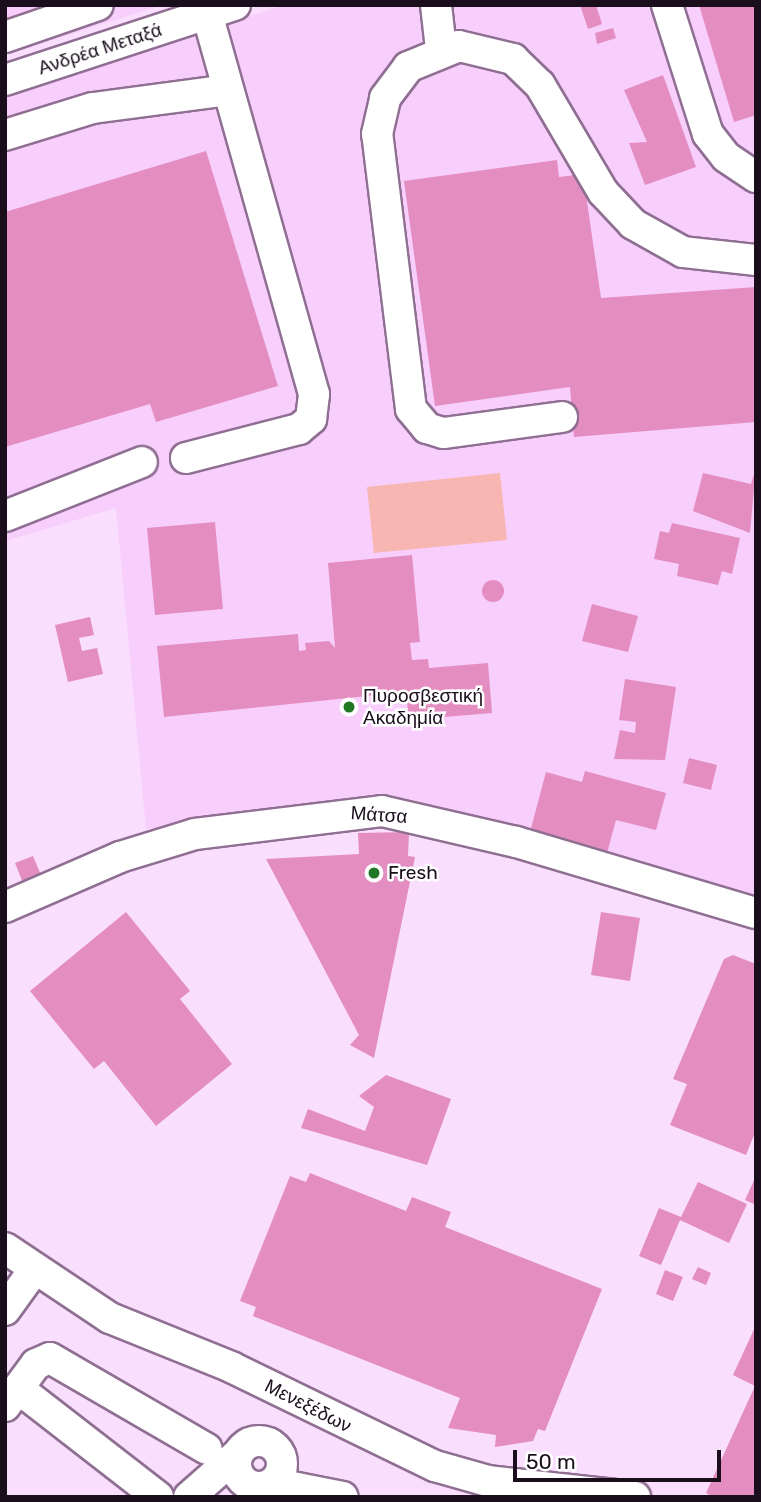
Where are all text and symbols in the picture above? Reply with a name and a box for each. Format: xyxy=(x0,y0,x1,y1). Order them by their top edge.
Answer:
street label: Ανδρέα Μεταξά xyxy=(35,18,165,80)
place label: Πυροσβεστική Ακαδημία xyxy=(363,685,483,729)
marker: Πυροσβεστική Ακαδημία xyxy=(341,699,357,715)
street label: Μάτσα xyxy=(350,802,408,828)
place label: Fresh xyxy=(388,862,438,884)
marker: Fresh xyxy=(366,865,382,881)
street label: Μενεξέδων xyxy=(261,1374,355,1438)
scale bar xyxy=(516,1436,724,1480)
text: 50 m xyxy=(526,1449,576,1474)

